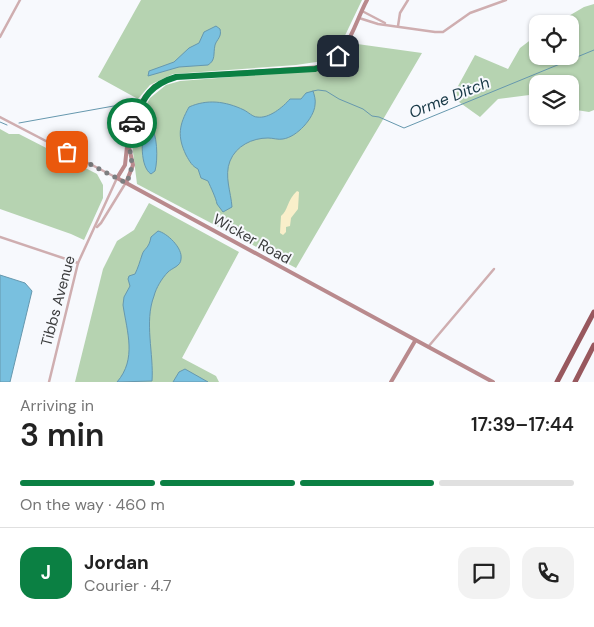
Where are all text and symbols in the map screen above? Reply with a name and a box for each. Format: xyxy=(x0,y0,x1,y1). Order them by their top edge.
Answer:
map controls xyxy=(529,15,579,125)
button: locate xyxy=(529,15,579,65)
pin xyxy=(317,35,359,77)
icon: home xyxy=(324,42,352,70)
water label: Orme Ditch xyxy=(406,72,493,123)
button: layers xyxy=(529,75,579,125)
courier xyxy=(107,98,157,148)
icon: car xyxy=(118,109,146,137)
pin xyxy=(46,131,88,173)
icon: bag xyxy=(53,138,81,166)
street label: Wicker Road xyxy=(209,209,295,269)
street label: Tibbs Avenue xyxy=(36,253,80,349)
text: Arriving in xyxy=(20,395,94,416)
text: 17:39–17:44 xyxy=(471,412,574,437)
text: 3 min xyxy=(20,414,104,456)
text: On the way · 460 m xyxy=(20,494,165,515)
button: chat xyxy=(458,547,510,599)
button: phone xyxy=(522,547,574,599)
text: Jordan xyxy=(84,550,149,575)
text: J xyxy=(41,560,51,585)
text: Courier · 4.7 xyxy=(84,575,172,596)

